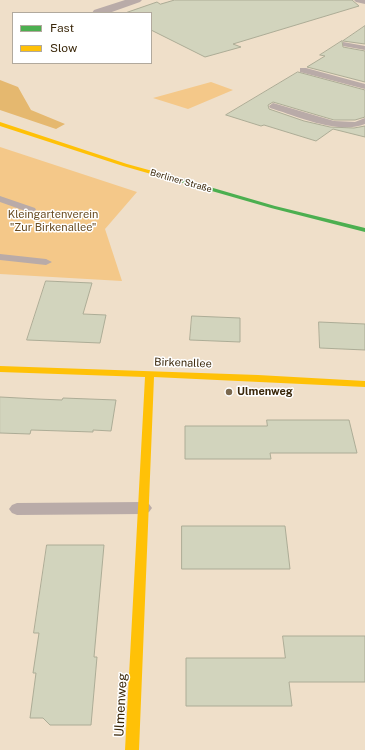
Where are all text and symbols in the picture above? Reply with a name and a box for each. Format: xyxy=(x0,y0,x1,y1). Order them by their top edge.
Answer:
legend xyxy=(12,12,152,64)
text: Fast xyxy=(50,21,74,35)
text: Slow xyxy=(50,41,77,55)
street label: Berliner Straße xyxy=(149,167,213,195)
park label: Kleingartenverein "Zur Birkenallee" xyxy=(8,208,98,234)
street label: Birkenallee xyxy=(154,355,212,371)
place label: Ulmenweg xyxy=(237,385,293,399)
marker: Ulmenweg xyxy=(224,387,234,397)
street label: Ulmenweg xyxy=(112,672,130,738)

